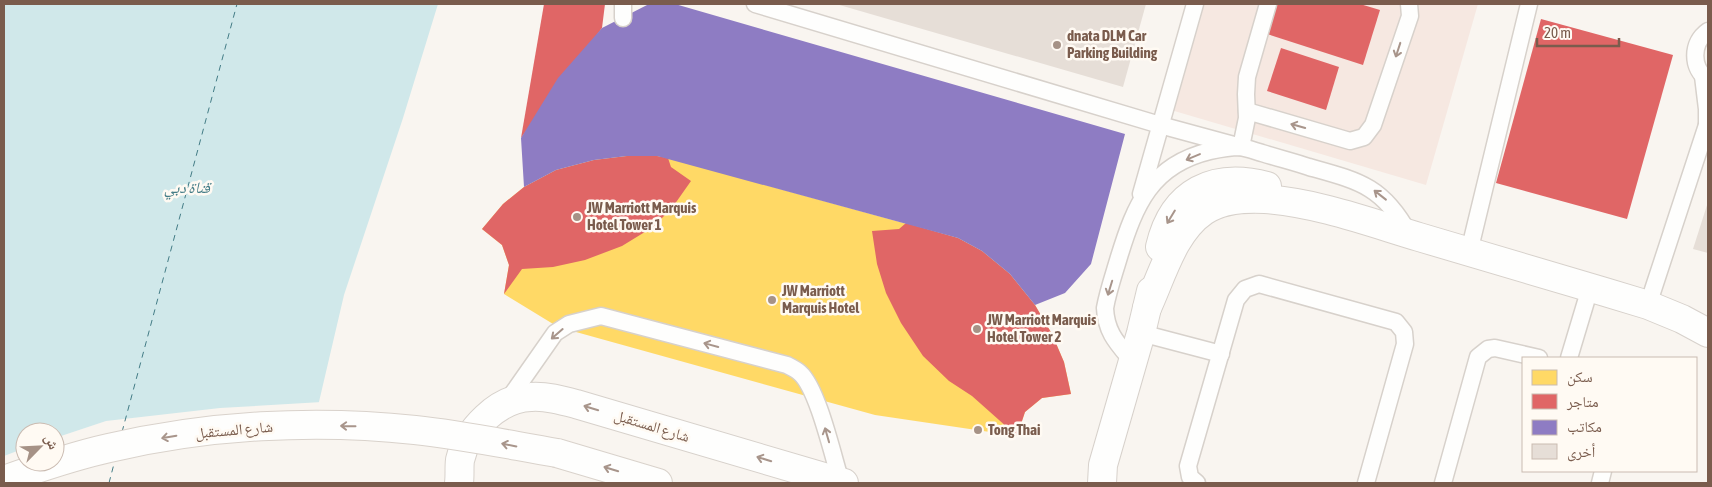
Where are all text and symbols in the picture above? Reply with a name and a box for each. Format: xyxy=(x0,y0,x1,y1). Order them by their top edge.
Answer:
scale bar xyxy=(1537,15,1620,47)
text: 20 m xyxy=(1544,24,1571,41)
place label: dnata DLM Car Parking Building xyxy=(1067,27,1158,61)
marker: dnata DLM Car Parking Building xyxy=(1051,39,1063,51)
one-way arrow xyxy=(1393,42,1402,58)
one-way arrow xyxy=(1290,120,1306,130)
one-way arrow xyxy=(1186,153,1201,162)
water label: قناة دبي xyxy=(164,178,212,200)
one-way arrow xyxy=(1374,190,1387,201)
place label: JW Marriott Marquis Hotel Tower 1 xyxy=(586,199,697,233)
one-way arrow xyxy=(1166,210,1176,224)
marker: JW Marriott Marquis Hotel Tower 1 xyxy=(571,211,583,223)
one-way arrow xyxy=(1104,280,1114,296)
place label: JW Marriott Marquis Hotel xyxy=(781,282,860,316)
marker: JW Marriott Marquis Hotel xyxy=(766,294,778,306)
place label: JW Marriott Marquis Hotel Tower 2 xyxy=(986,311,1097,345)
marker: JW Marriott Marquis Hotel Tower 2 xyxy=(971,323,983,335)
one-way arrow xyxy=(550,328,563,339)
one-way arrow xyxy=(703,340,719,349)
legend xyxy=(1522,357,1697,472)
text: سكن xyxy=(1567,368,1593,387)
text: متاجر xyxy=(1566,393,1599,411)
one-way arrow xyxy=(584,403,600,413)
street label: شارع المستقبل xyxy=(612,406,692,447)
street label: شارع المستقبل xyxy=(194,418,274,443)
text: مكاتب xyxy=(1567,418,1602,435)
one-way arrow xyxy=(341,421,357,431)
place label: Tong Thai xyxy=(988,421,1041,438)
north arrow xyxy=(15,422,65,472)
marker: Tong Thai xyxy=(972,424,984,436)
one-way arrow xyxy=(822,428,832,444)
text: ش xyxy=(41,432,62,452)
one-way arrow xyxy=(161,432,177,442)
one-way arrow xyxy=(502,439,518,449)
text: أخرى xyxy=(1567,443,1596,462)
one-way arrow xyxy=(756,454,772,464)
one-way arrow xyxy=(603,464,619,474)

